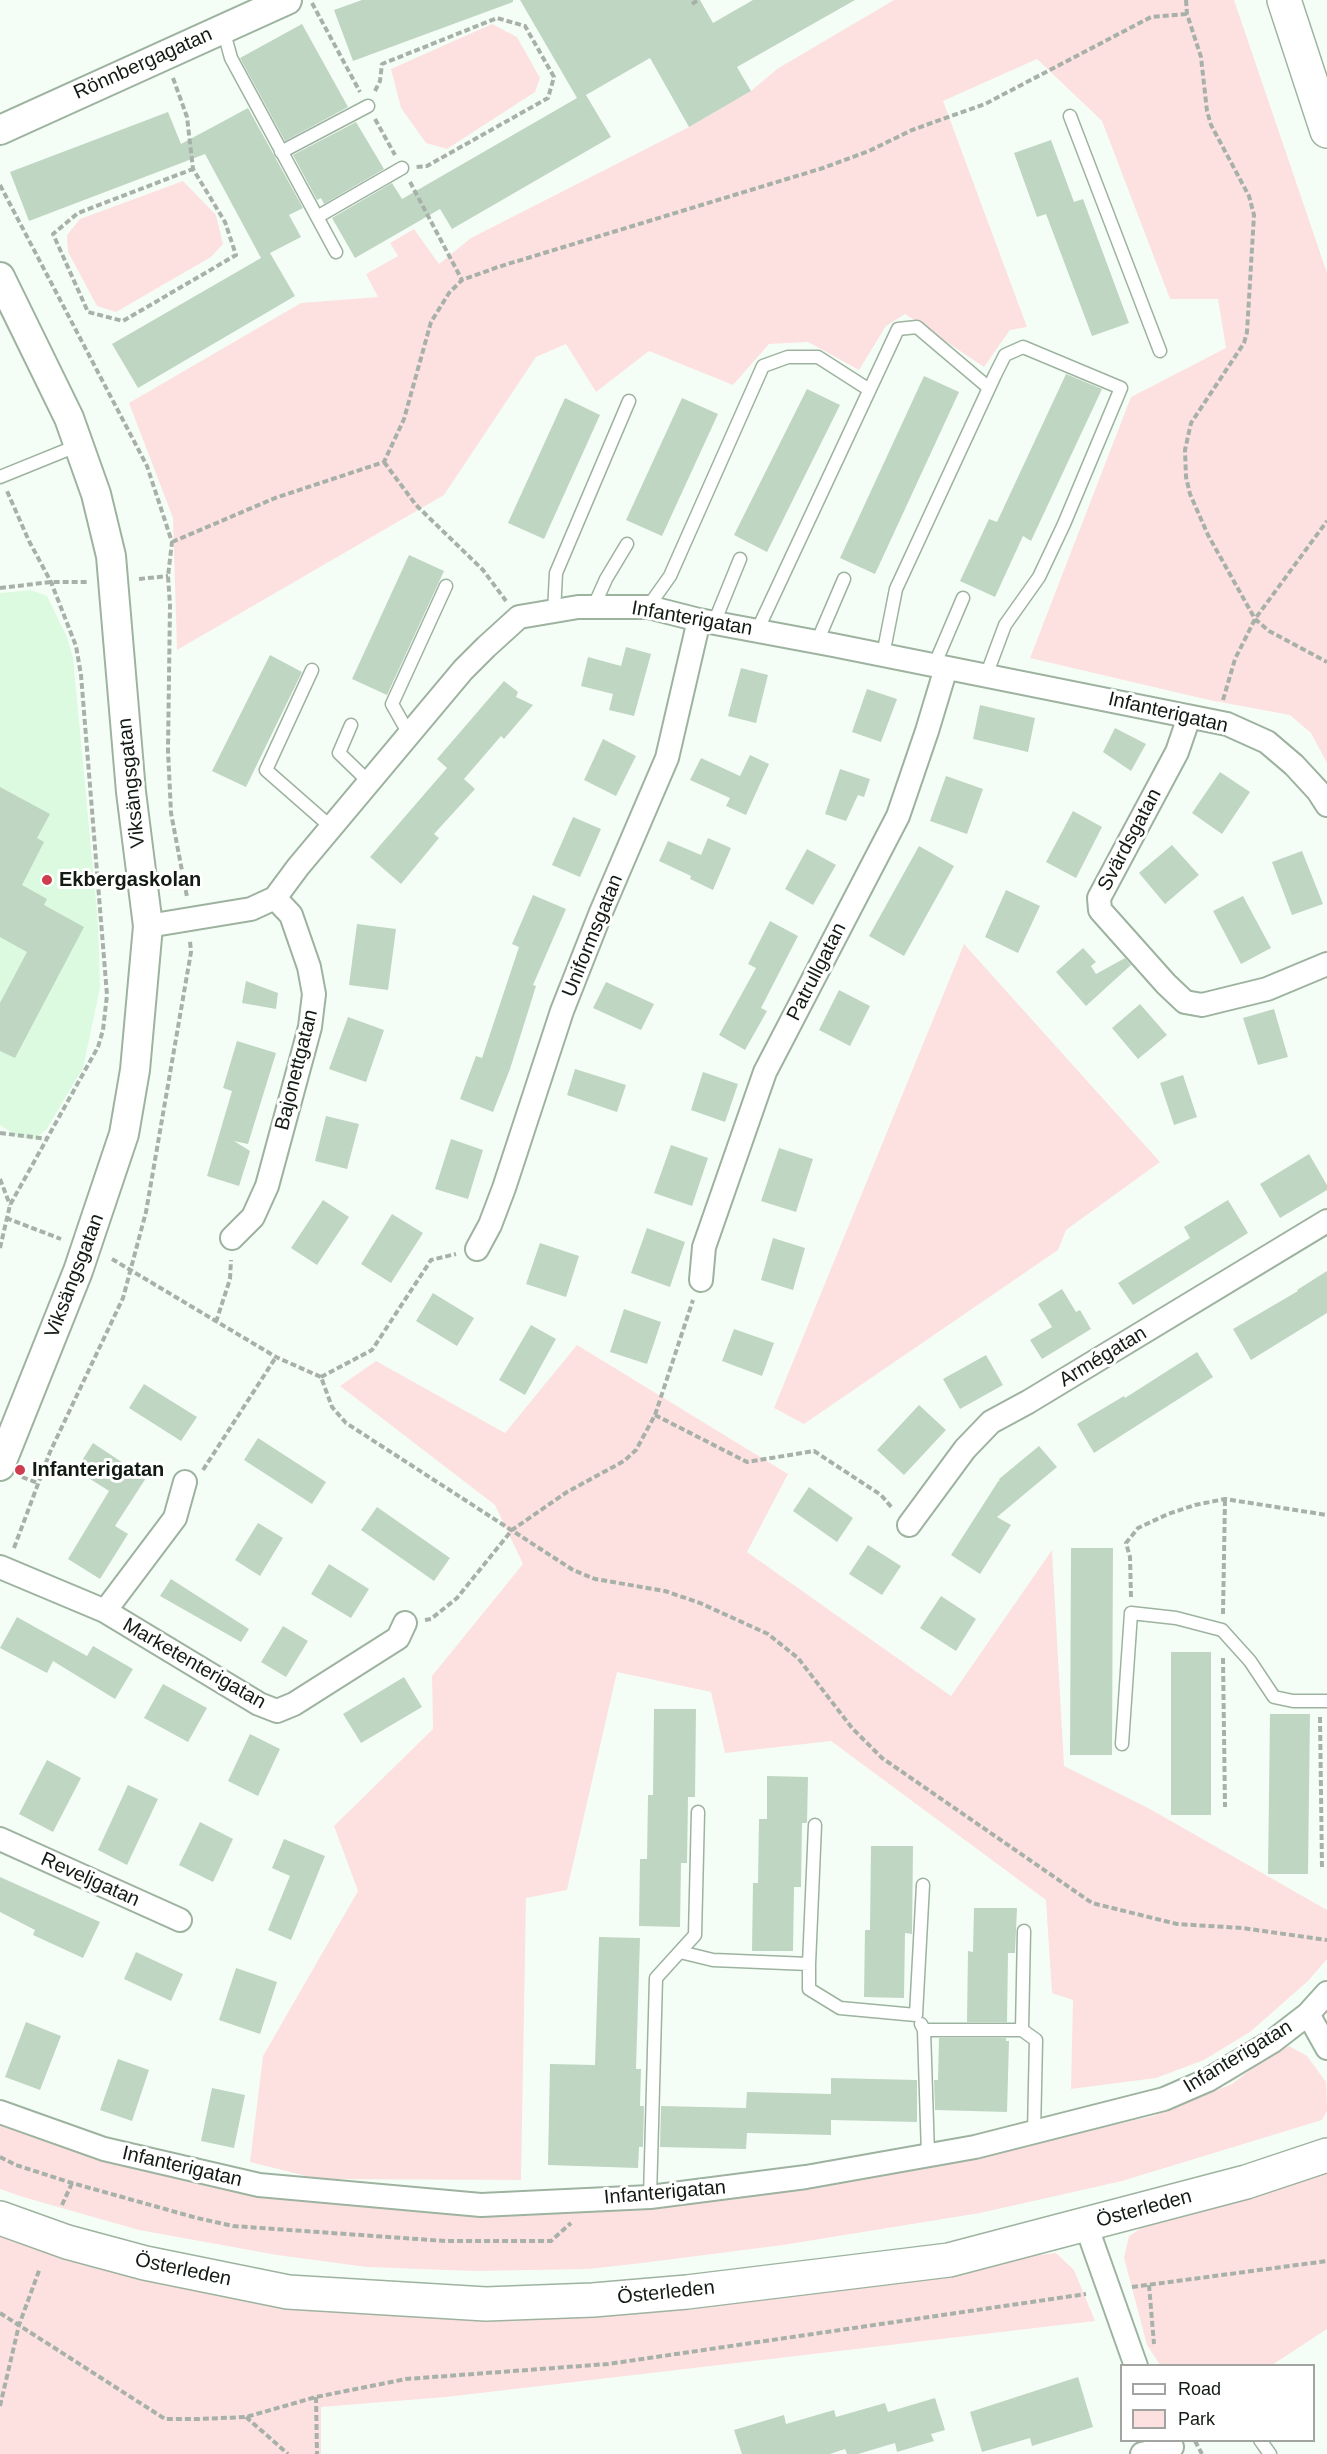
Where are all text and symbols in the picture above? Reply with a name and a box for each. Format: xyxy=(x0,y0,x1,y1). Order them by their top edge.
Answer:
street label: Rönnbergagatan xyxy=(70,23,216,105)
street label: Infanterigatan xyxy=(630,597,754,641)
street label: Infanterigatan xyxy=(1106,688,1230,738)
street label: Viksängsgatan xyxy=(113,717,151,849)
street label: Svärdsgatan xyxy=(1093,785,1167,895)
place label: Ekbergaskolan xyxy=(59,868,201,892)
street label: Uniformsgatan xyxy=(558,871,628,1001)
marker: Ekbergaskolan xyxy=(40,873,54,887)
street label: Patrullgatan xyxy=(782,919,852,1025)
street label: Bajonettgatan xyxy=(270,1007,324,1133)
street label: Viksängsgatan xyxy=(40,1211,110,1341)
street label: Armégatan xyxy=(1055,1322,1151,1392)
place label: Infanterigatan xyxy=(32,1458,164,1482)
marker: Infanterigatan xyxy=(13,1463,27,1477)
street label: Marketenterigatan xyxy=(118,1613,270,1715)
street label: Reveljgatan xyxy=(37,1848,143,1912)
street label: Infanterigatan xyxy=(1179,2015,1297,2099)
street label: Infanterigatan xyxy=(120,2142,244,2192)
street label: Infanterigatan xyxy=(603,2176,727,2210)
street label: Österleden xyxy=(1094,2185,1194,2233)
street label: Österleden xyxy=(133,2248,233,2292)
street label: Österleden xyxy=(616,2276,716,2310)
legend xyxy=(1120,2364,1315,2442)
text: Road xyxy=(1178,2379,1221,2399)
text: Park xyxy=(1178,2409,1215,2429)

